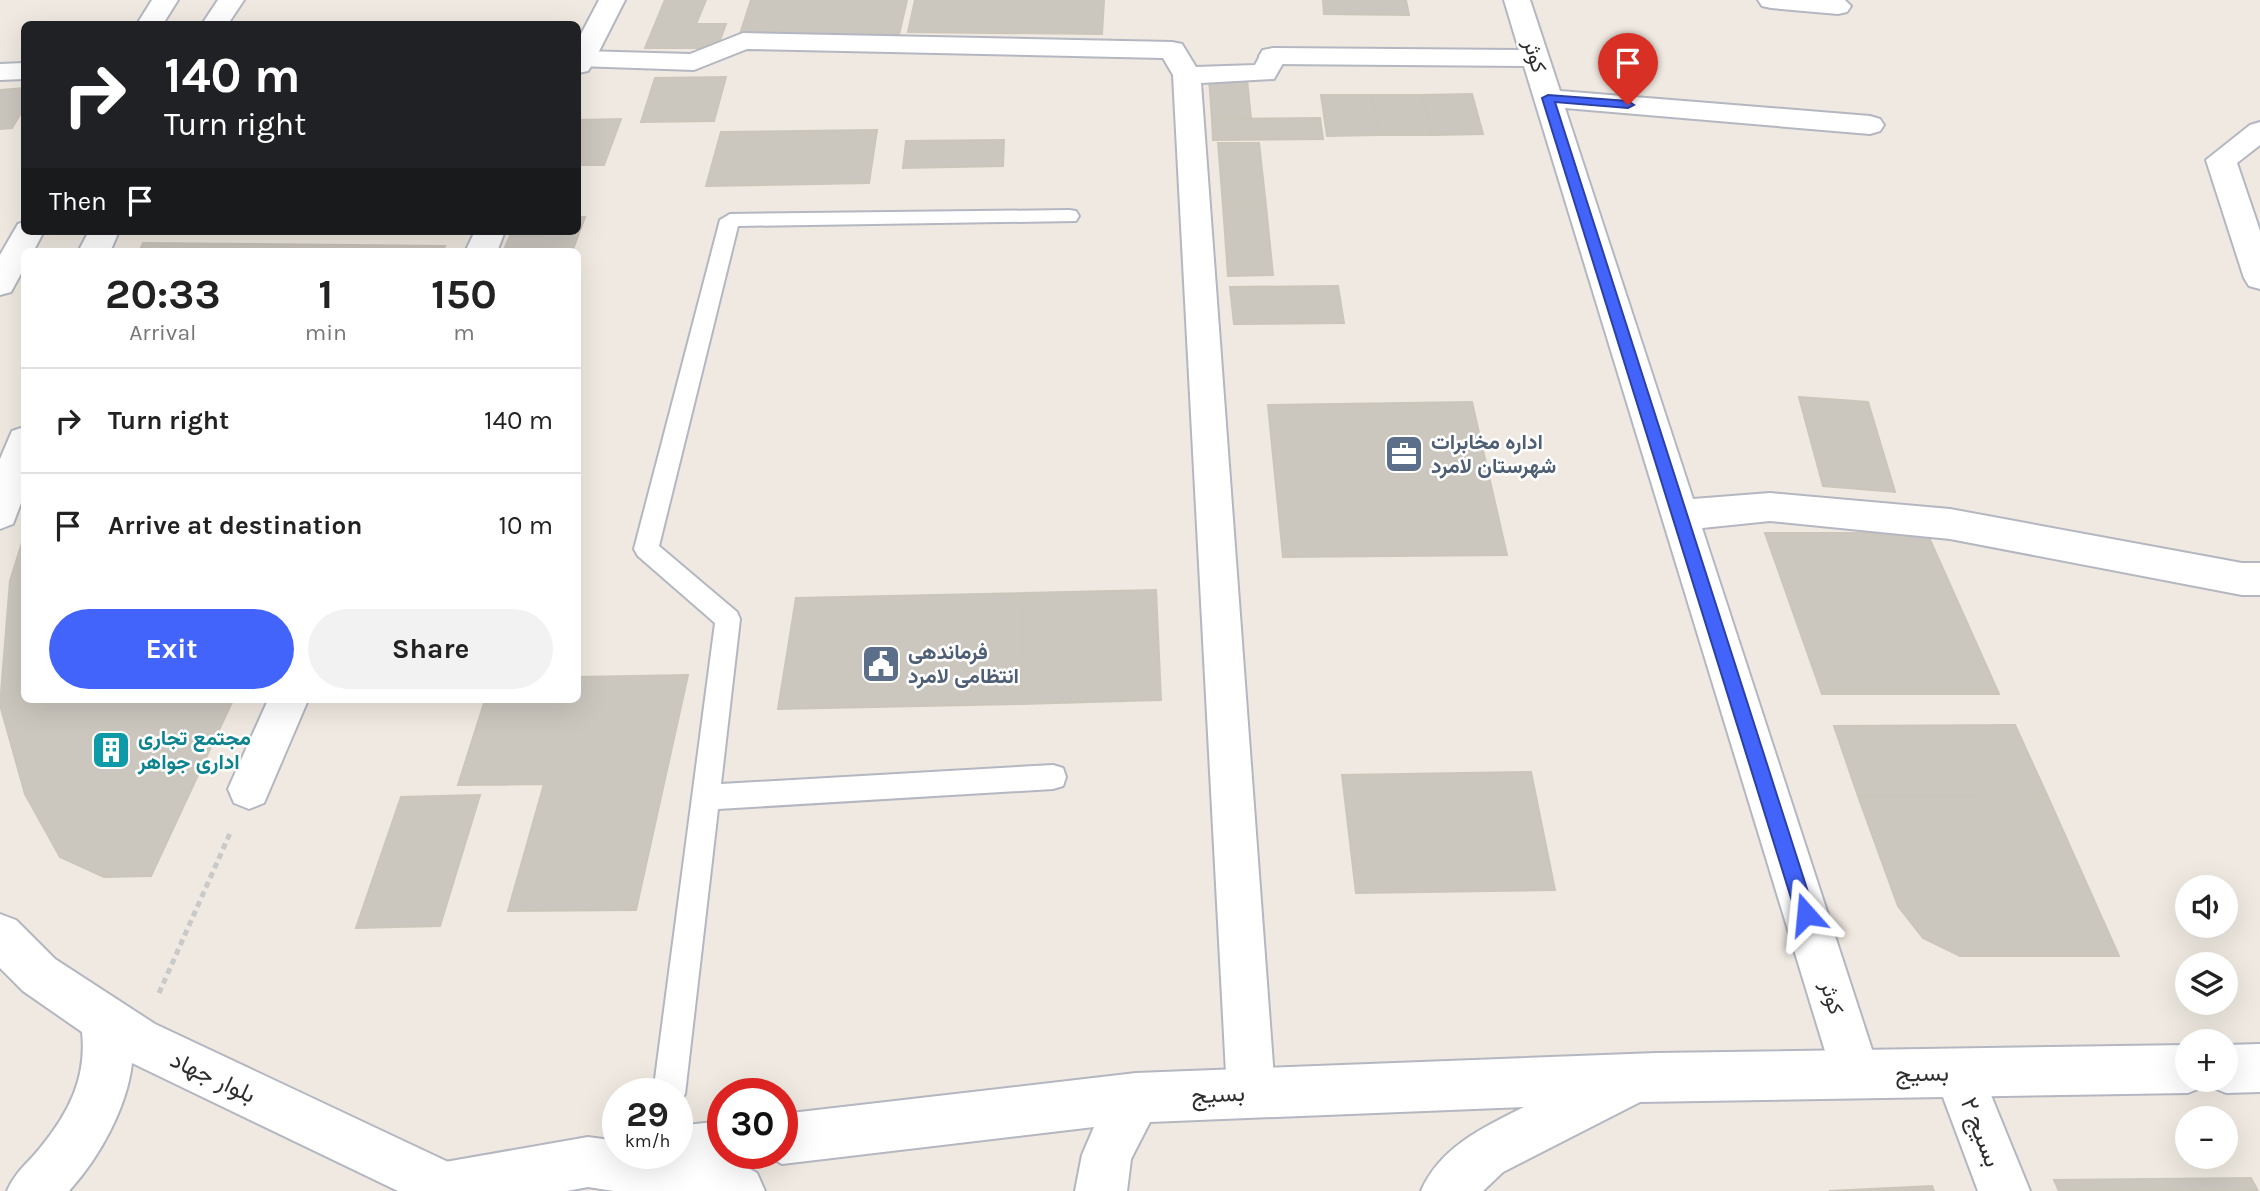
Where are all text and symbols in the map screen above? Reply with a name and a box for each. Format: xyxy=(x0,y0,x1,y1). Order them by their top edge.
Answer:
pin xyxy=(1598,33,1658,105)
street label: کوثر xyxy=(1517,36,1551,76)
icon: arrive xyxy=(1609,44,1647,82)
text: 140 m xyxy=(164,47,301,104)
icon: right xyxy=(49,49,140,140)
text: Turn right xyxy=(164,106,306,143)
icon: arrive xyxy=(121,182,159,220)
text: Then xyxy=(49,186,107,217)
text: 20:33 xyxy=(105,269,221,319)
text: 1 xyxy=(318,269,333,319)
text: 150 xyxy=(431,269,497,319)
text: Arrival xyxy=(129,319,197,346)
text: min xyxy=(305,319,347,346)
text: m xyxy=(453,319,475,346)
icon: right xyxy=(49,402,87,440)
text: Turn right xyxy=(108,405,229,436)
text: 140 m xyxy=(484,405,553,436)
place label: اداره مخابرات شهرستان لامرد xyxy=(1431,430,1556,479)
office icon: اداره مخابرات شهرستان لامرد xyxy=(1383,433,1425,475)
icon: arrive xyxy=(49,507,87,545)
text: Arrive at destination xyxy=(108,510,362,541)
text: 10 m xyxy=(498,510,553,541)
button: Exit xyxy=(49,609,294,689)
button: Share xyxy=(308,609,553,689)
place label: فرماندهی انتظامی لامرد xyxy=(908,640,1019,689)
public building icon: فرماندهی انتظامی لامرد xyxy=(860,643,902,685)
place label: مجتمع تجاری اداری جواهر xyxy=(137,726,251,775)
building icon: مجتمع تجاری اداری جواهر xyxy=(90,729,132,771)
map controls xyxy=(2175,875,2238,1169)
button: sound xyxy=(2175,875,2238,938)
position arrow xyxy=(1769,877,1843,951)
button: layers xyxy=(2175,952,2238,1015)
street label: کوثر xyxy=(1814,978,1849,1018)
button: + xyxy=(2175,1029,2238,1092)
street label: بلوار جهاد xyxy=(166,1045,260,1110)
street label: بسیج xyxy=(1895,1059,1949,1090)
speed limit sign: 30 xyxy=(707,1078,798,1169)
street label: بسیج xyxy=(1190,1079,1246,1112)
street label: بسیج ۲ xyxy=(1952,1093,2007,1172)
text: 29 xyxy=(626,1094,669,1135)
button: − xyxy=(2175,1106,2238,1169)
text: km/h xyxy=(625,1130,670,1152)

